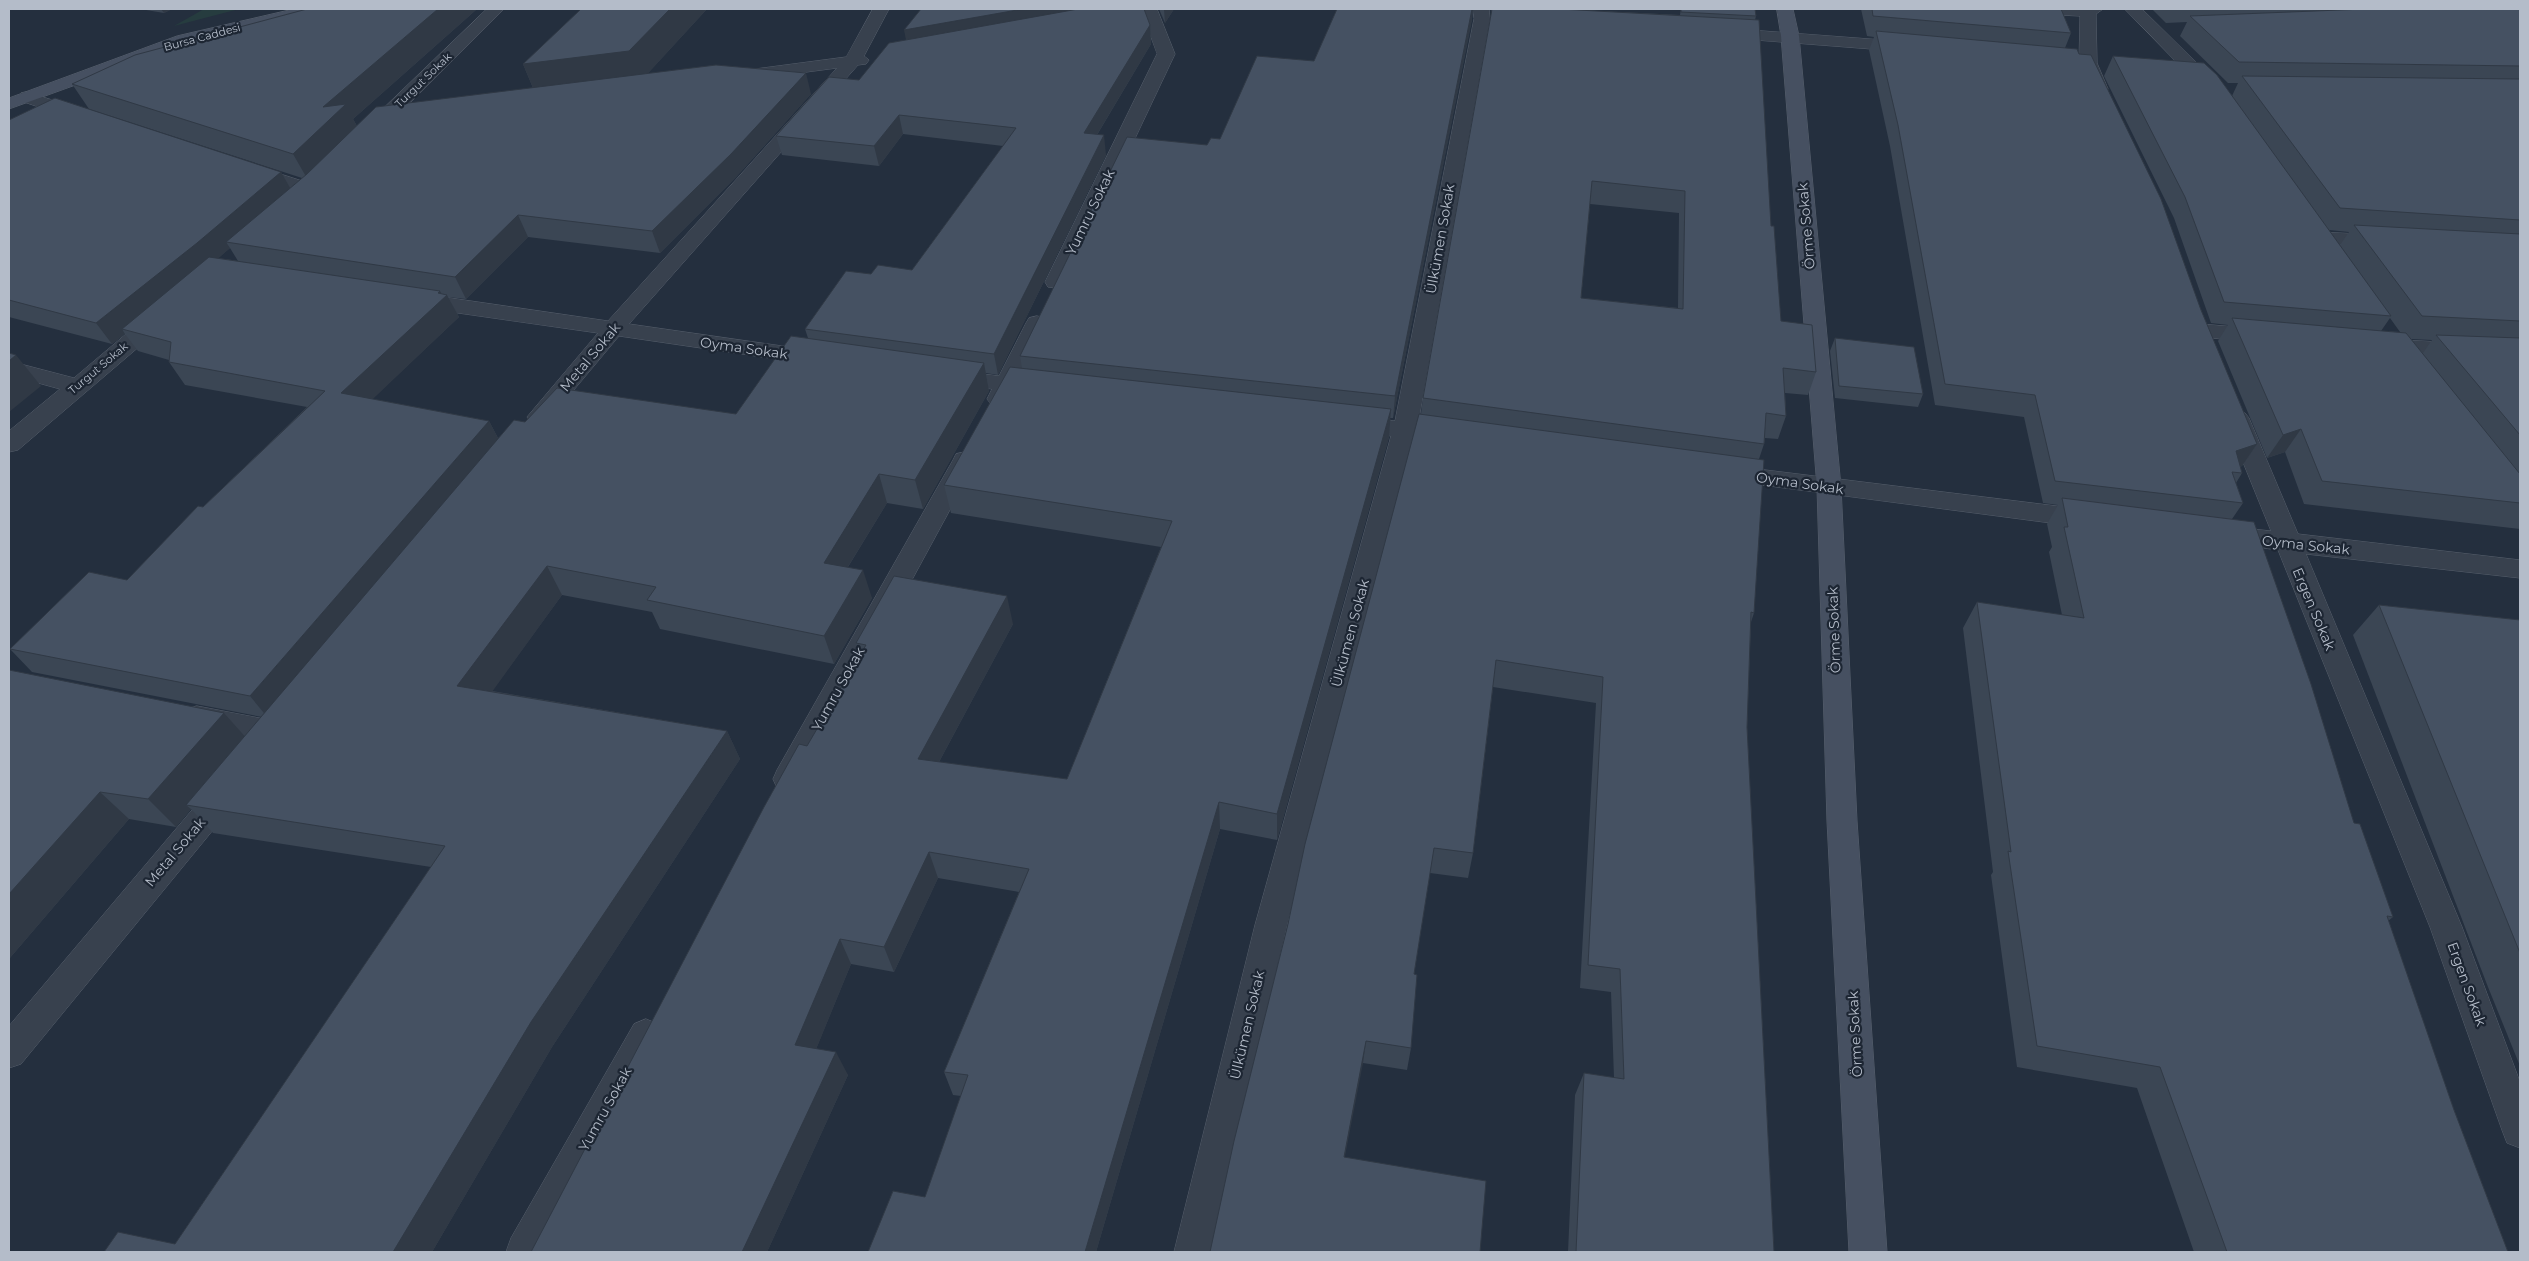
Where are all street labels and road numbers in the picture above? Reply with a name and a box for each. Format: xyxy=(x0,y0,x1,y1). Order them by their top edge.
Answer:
street label: Bursa Caddesi xyxy=(162,20,242,54)
street label: Turgut Sokak xyxy=(392,49,455,110)
street label: Yumru Sokak xyxy=(1061,165,1119,258)
street label: Ülkümen Sokak xyxy=(1421,182,1459,295)
street label: Örme Sokak xyxy=(1793,182,1819,270)
street label: Metal Sokak xyxy=(556,318,625,395)
street label: Oyma Sokak xyxy=(699,333,790,363)
street label: Turgut Sokak xyxy=(65,339,131,397)
street label: Oyma Sokak xyxy=(1755,468,1846,498)
street label: Oyma Sokak xyxy=(2261,531,2352,559)
street label: Ergen Sokak xyxy=(2288,565,2340,654)
street label: Ülkümen Sokak xyxy=(1327,576,1373,689)
street label: Örme Sokak xyxy=(1823,586,1845,674)
street label: Yumru Sokak xyxy=(807,643,869,734)
street label: Metal Sokak xyxy=(141,813,210,890)
street label: Ergen Sokak xyxy=(2443,939,2491,1029)
street label: Ülkümen Sokak xyxy=(1226,968,1268,1081)
street label: Örme Sokak xyxy=(1844,990,1866,1078)
street label: Yumru Sokak xyxy=(574,1063,636,1154)

